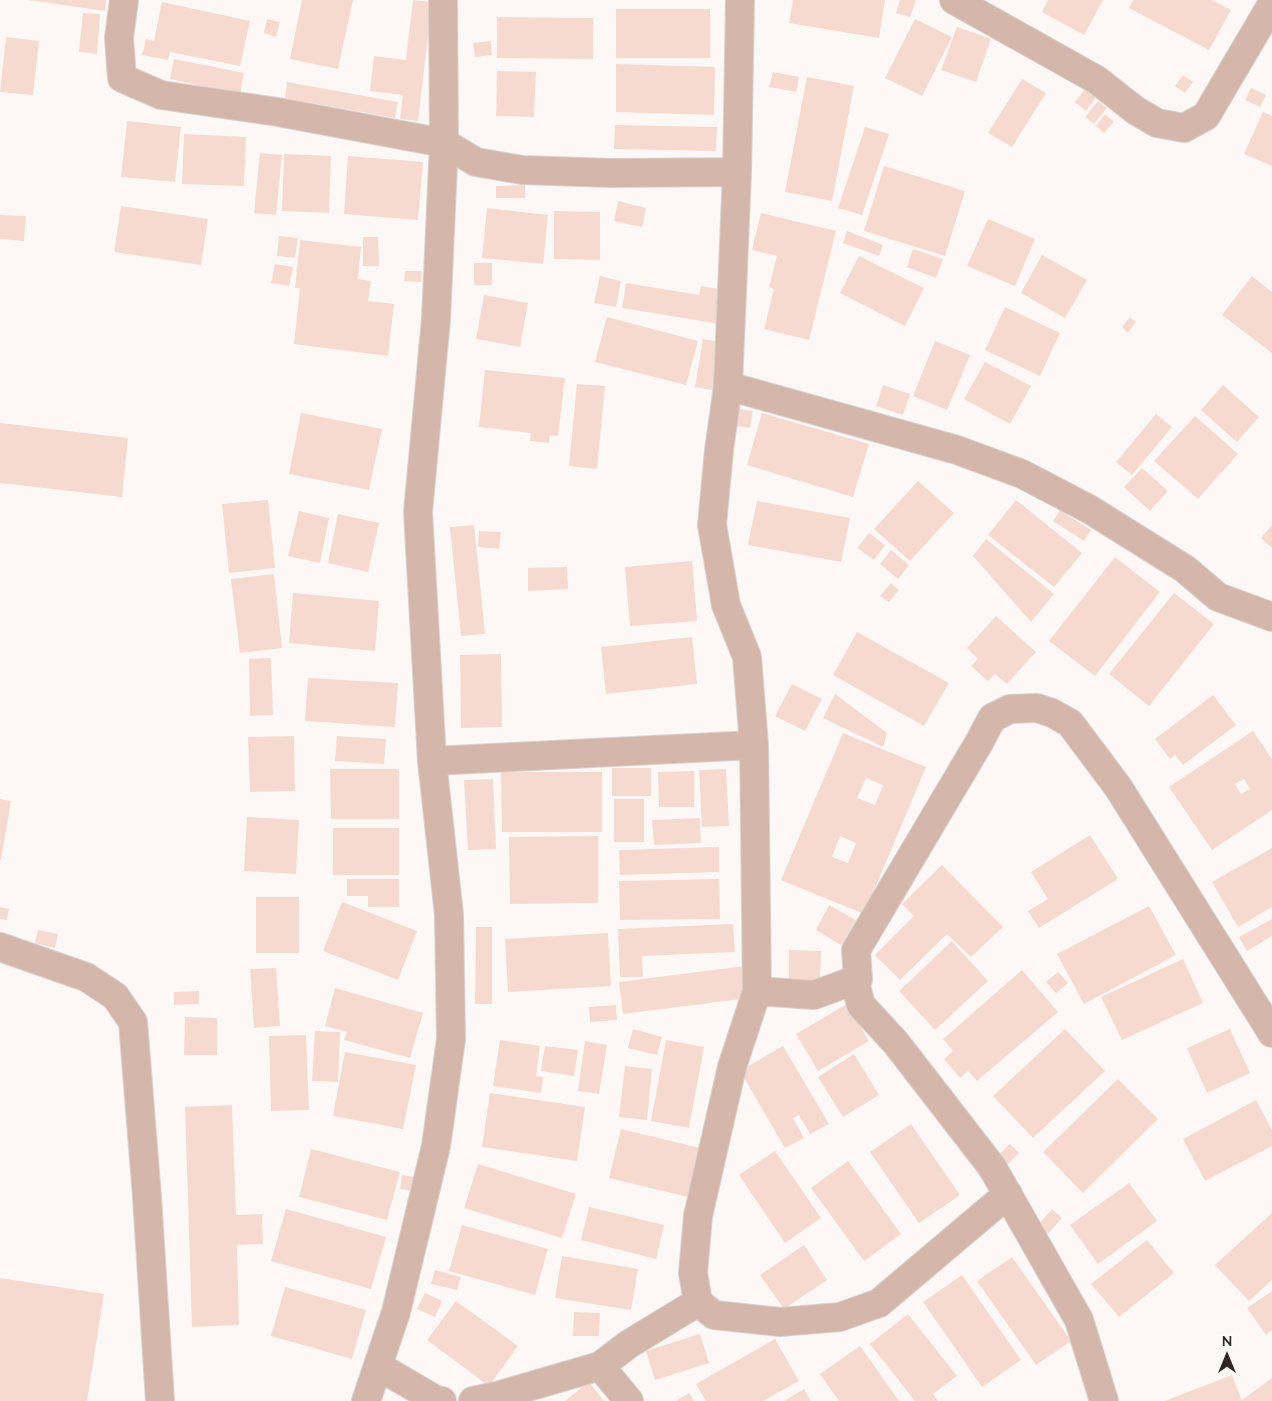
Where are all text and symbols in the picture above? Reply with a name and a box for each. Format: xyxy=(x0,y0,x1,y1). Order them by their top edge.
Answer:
north arrow xyxy=(1202,1331,1252,1381)
text: N xyxy=(1222,1332,1232,1350)

